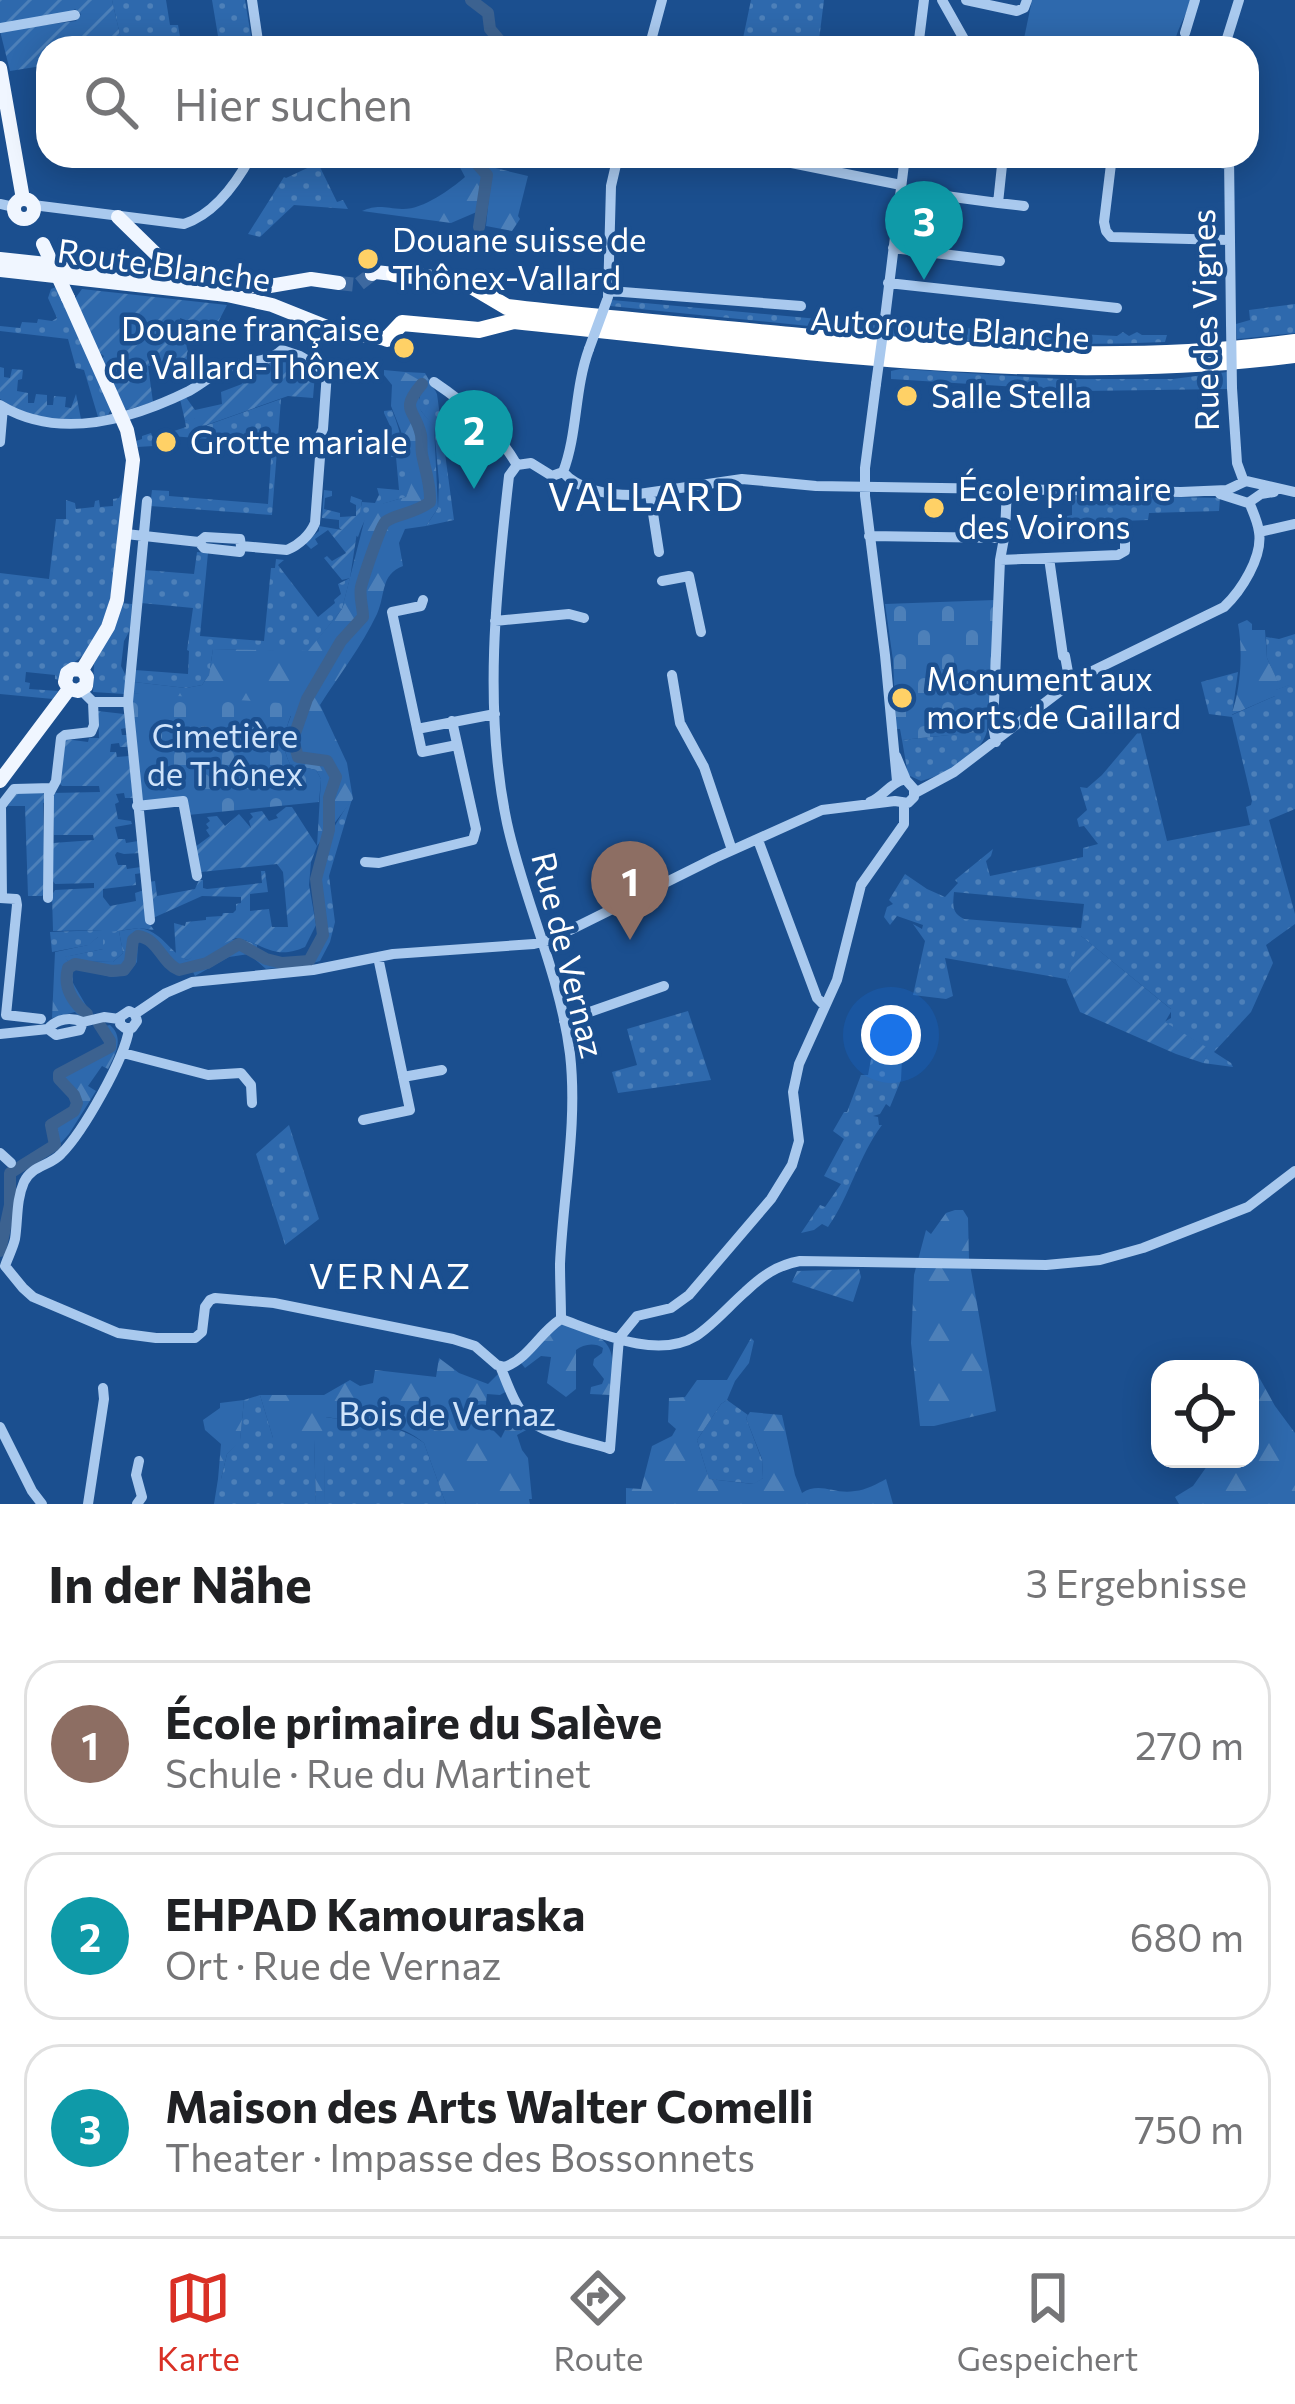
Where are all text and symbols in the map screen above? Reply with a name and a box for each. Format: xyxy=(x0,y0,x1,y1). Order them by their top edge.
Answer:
search box xyxy=(36,36,1259,168)
icon: search xyxy=(78,69,144,135)
text: Hier suchen xyxy=(174,75,413,130)
pin: 3 xyxy=(885,181,963,280)
street label: Rue des Vignes xyxy=(1181,209,1226,431)
place label: Douane suisse de Thônex-Vallard xyxy=(392,218,646,297)
street label: Route Blanche xyxy=(55,228,273,299)
marker: Douane suisse de Thônex-Vallard xyxy=(355,246,381,272)
street label: Autoroute Blanche xyxy=(809,296,1091,357)
place label: Douane française de Vallard-Thônex xyxy=(108,307,380,386)
marker: Douane française de Vallard-Thônex xyxy=(391,335,417,361)
place label: Salle Stella xyxy=(931,374,1092,415)
marker: Salle Stella xyxy=(894,383,920,409)
pin: 2 xyxy=(435,390,513,489)
place label: Grotte mariale xyxy=(190,420,408,461)
marker: Grotte mariale xyxy=(153,429,179,455)
place label: École primaire des Voirons xyxy=(958,467,1171,546)
district label: VALLARD xyxy=(548,471,746,519)
marker: École primaire des Voirons xyxy=(921,495,947,521)
place label: Monument aux morts de Gaillard xyxy=(926,657,1181,736)
marker: Monument aux morts de Gaillard xyxy=(889,685,915,711)
park label: Cimetière de Thônex xyxy=(147,714,303,793)
pin: 1 xyxy=(591,841,669,940)
street label: Rue de Vernaz xyxy=(524,848,615,1062)
your location xyxy=(861,1005,921,1065)
district label: VERNAZ xyxy=(309,1252,473,1296)
map controls xyxy=(1151,1360,1259,1468)
button: locate xyxy=(1151,1360,1259,1468)
park label: Bois de Vernaz xyxy=(338,1392,556,1433)
text: In der Nähe xyxy=(48,1551,312,1614)
text: 3 Ergebnisse xyxy=(1026,1558,1247,1606)
text: École primaire du Salève xyxy=(165,1693,662,1748)
text: 1 xyxy=(81,1720,99,1768)
text: 270 m xyxy=(1135,1720,1244,1768)
text: Schule · Rue du Martinet xyxy=(165,1748,591,1796)
text: EHPAD Kamouraska xyxy=(165,1885,586,1940)
text: 2 xyxy=(79,1912,101,1960)
text: 680 m xyxy=(1130,1912,1244,1960)
text: Ort · Rue de Vernaz xyxy=(165,1940,501,1988)
text: Maison des Arts Walter Comelli xyxy=(165,2077,814,2132)
text: 3 xyxy=(79,2104,101,2152)
text: 750 m xyxy=(1134,2104,1244,2152)
text: Theater · Impasse des Bossonnets xyxy=(165,2132,755,2180)
tab: Karte xyxy=(157,2265,240,2378)
tab: Route xyxy=(554,2265,643,2378)
tab: Gespeichert xyxy=(957,2265,1138,2378)

